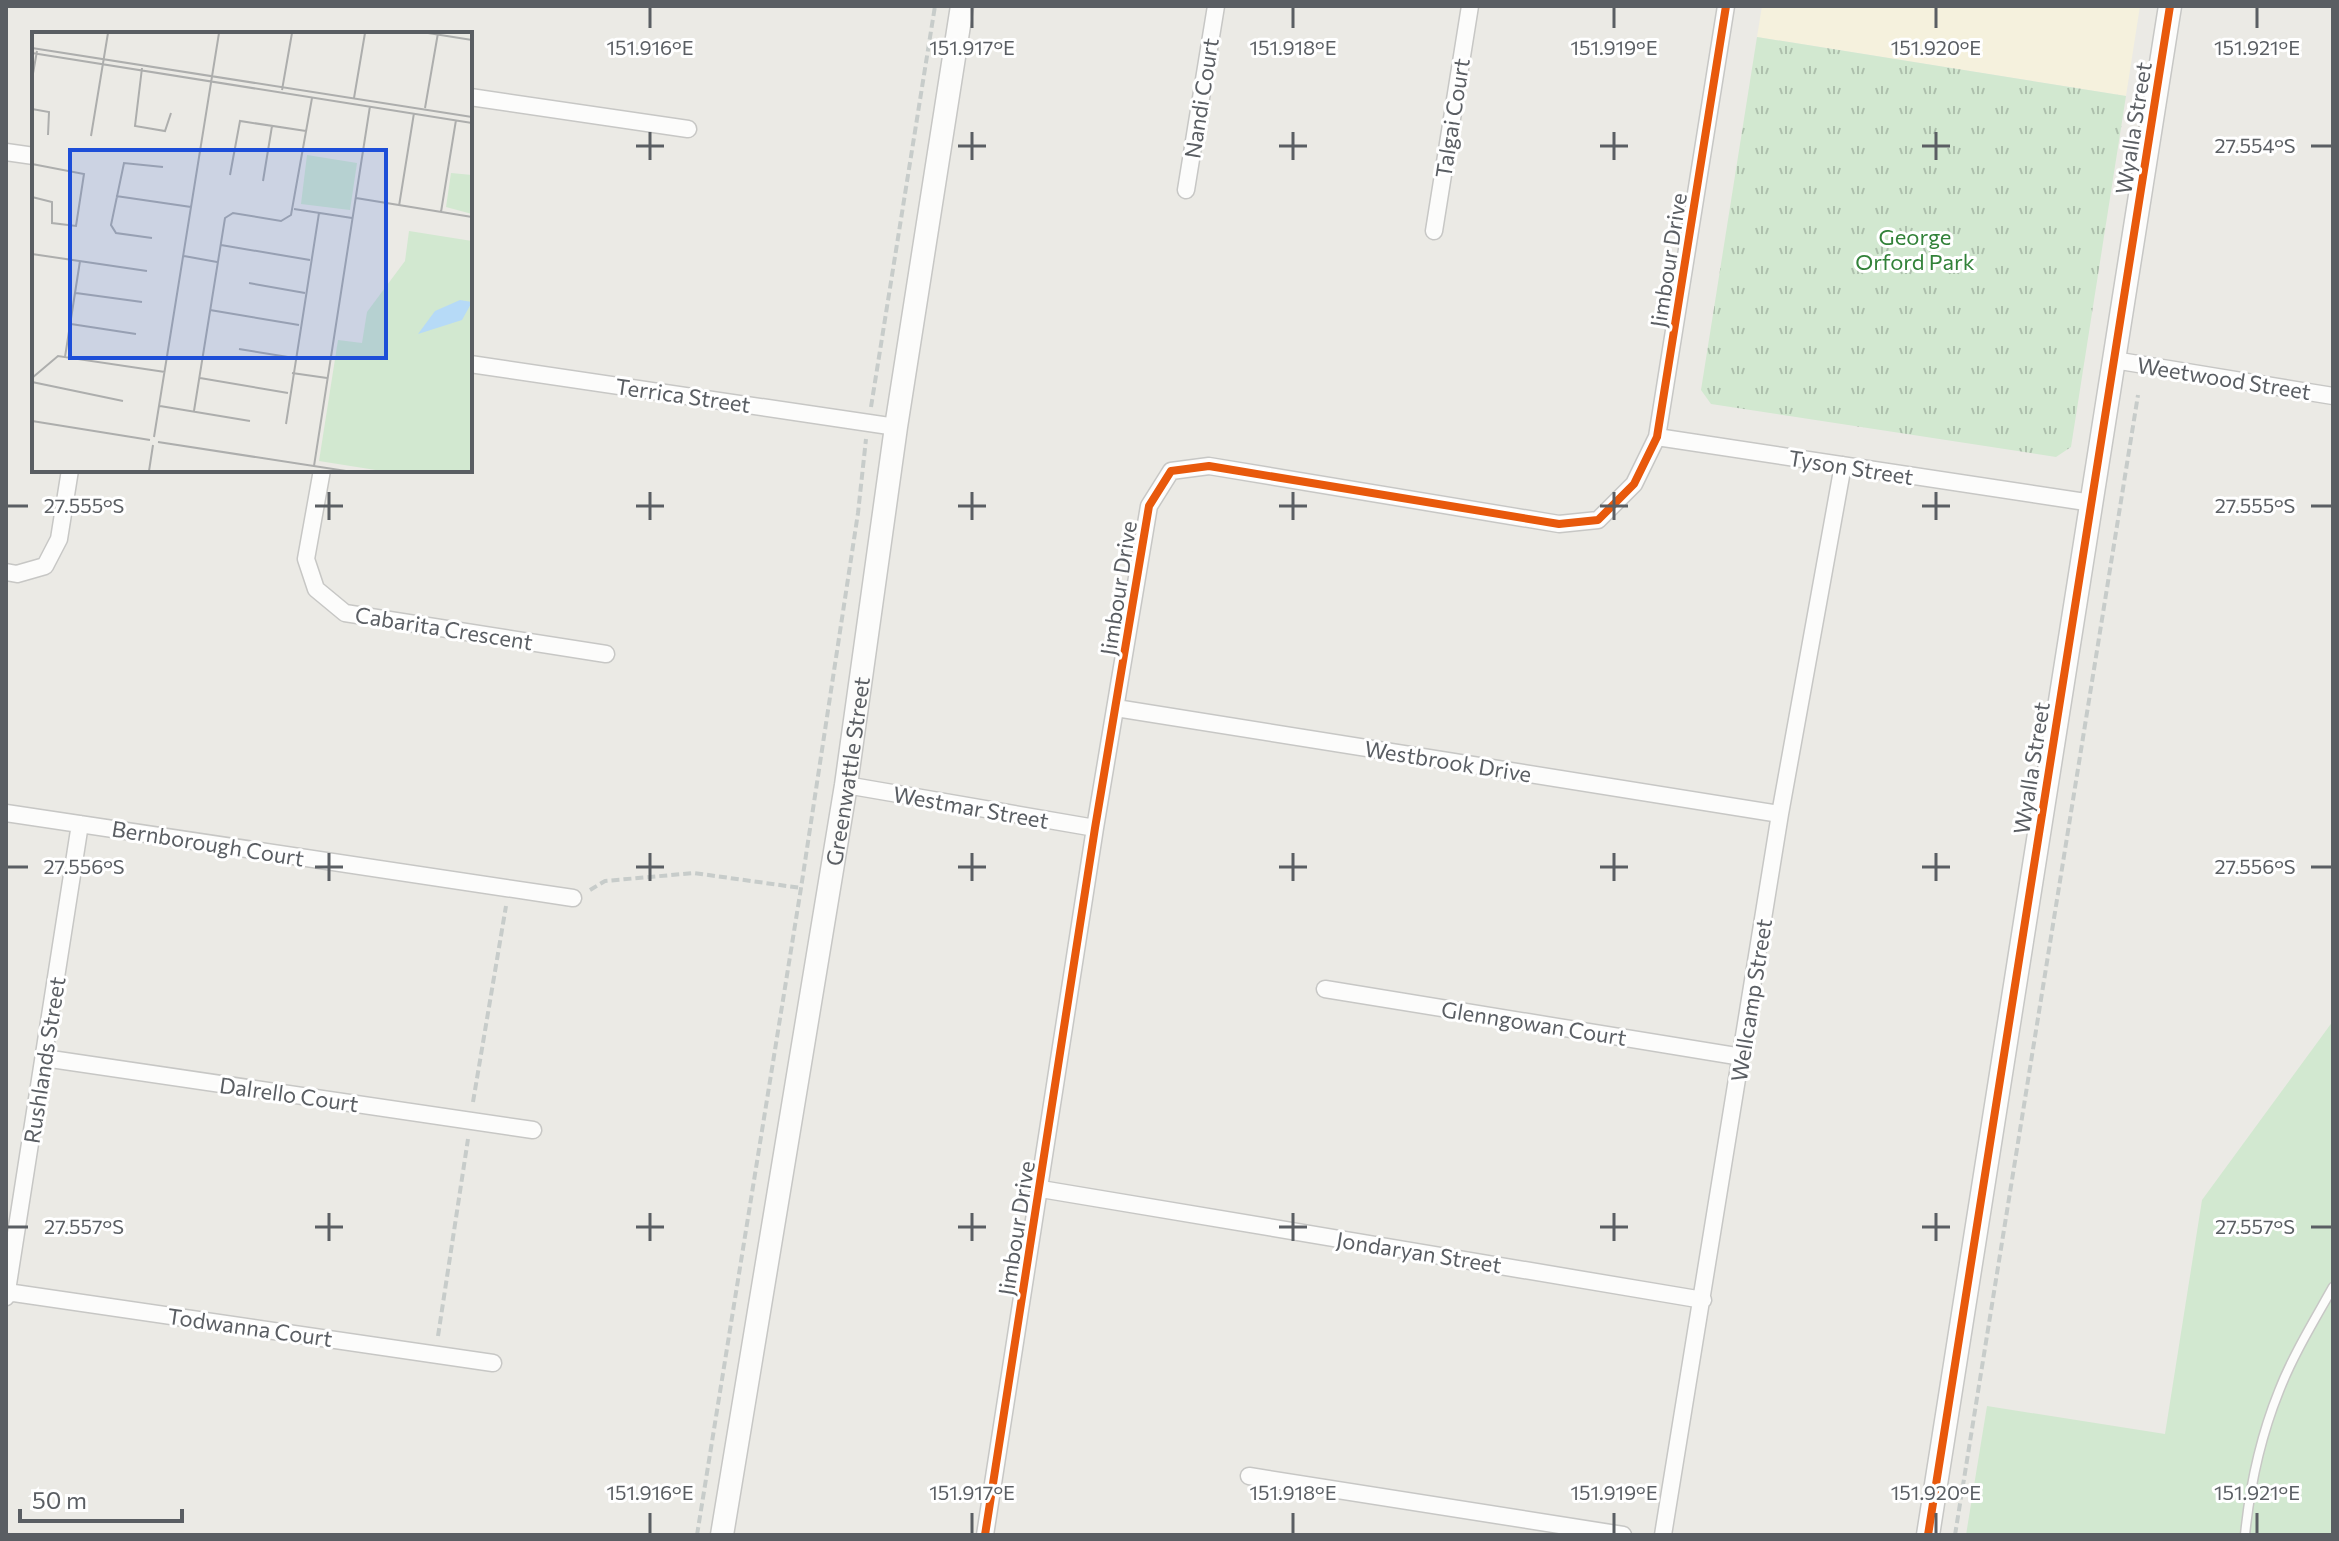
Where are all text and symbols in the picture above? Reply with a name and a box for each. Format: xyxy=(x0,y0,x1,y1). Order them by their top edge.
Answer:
inset map xyxy=(32,32,472,472)
text: 151.916°E xyxy=(606,35,694,59)
text: 151.917°E xyxy=(929,35,1015,59)
text: 151.918°E xyxy=(1249,35,1337,59)
text: 151.919°E xyxy=(1570,35,1658,59)
text: 151.920°E xyxy=(1891,35,1981,59)
text: 151.921°E xyxy=(2214,35,2300,59)
street label: Nandi Court xyxy=(1178,36,1224,160)
street label: Talgai Court xyxy=(1429,56,1475,180)
street label: Wyalla Street xyxy=(2109,60,2157,196)
text: 27.554°S xyxy=(2214,133,2296,157)
street label: Jimbour Drive xyxy=(1644,191,1692,329)
park label: George Orford Park xyxy=(1855,223,1975,275)
street label: Weetwood Street xyxy=(2135,351,2313,405)
street label: Terrica Street xyxy=(614,372,752,418)
street label: Tyson Street xyxy=(1787,444,1915,490)
text: 27.555°S xyxy=(44,493,124,517)
text: 27.555°S xyxy=(2215,493,2295,517)
street label: Jimbour Drive xyxy=(1094,519,1142,657)
street label: Cabarita Crescent xyxy=(353,601,535,655)
street label: Greenwattle Street xyxy=(819,675,874,868)
street label: Wyalla Street xyxy=(2007,700,2055,836)
street label: Westbrook Drive xyxy=(1363,734,1533,788)
street label: Westmar Street xyxy=(891,780,1051,834)
street label: Bernborough Court xyxy=(110,814,306,872)
text: 27.556°S xyxy=(43,854,125,878)
text: 27.556°S xyxy=(2214,854,2296,878)
street label: Wellcamp Street xyxy=(1725,917,1777,1083)
street label: Rushlands Street xyxy=(17,975,71,1145)
street label: Glenngowan Court xyxy=(1440,995,1628,1051)
street label: Dalrello Court xyxy=(218,1071,360,1117)
street label: Jimbour Drive xyxy=(992,1159,1040,1297)
text: 27.557°S xyxy=(44,1214,124,1238)
text: 27.557°S xyxy=(2215,1214,2295,1238)
street label: Jondaryan Street xyxy=(1335,1226,1503,1278)
street label: Todwanna Court xyxy=(166,1302,334,1352)
scale bar xyxy=(20,1473,182,1523)
text: 151.916°E xyxy=(606,1480,694,1504)
text: 151.917°E xyxy=(929,1480,1015,1504)
text: 151.918°E xyxy=(1249,1480,1337,1504)
text: 151.919°E xyxy=(1570,1480,1658,1504)
text: 151.920°E xyxy=(1891,1480,1981,1504)
text: 151.921°E xyxy=(2214,1480,2300,1504)
text: 50 m xyxy=(32,1485,87,1514)

